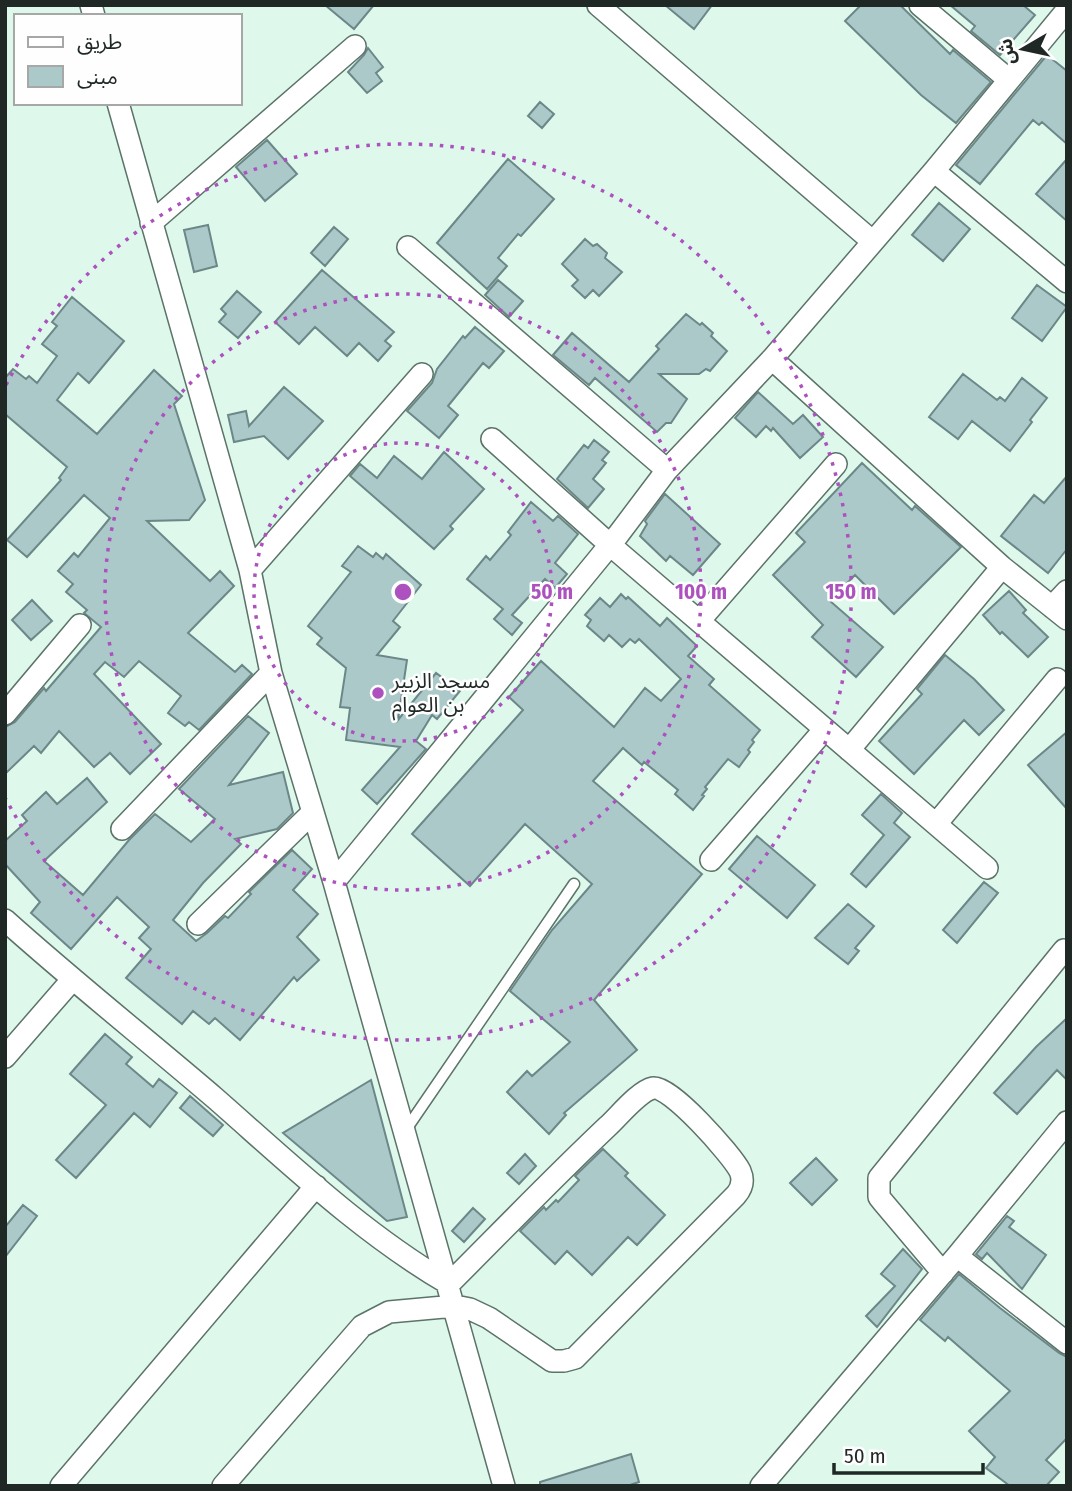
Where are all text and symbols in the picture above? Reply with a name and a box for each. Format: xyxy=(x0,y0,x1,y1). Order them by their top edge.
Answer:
legend xyxy=(14,14,242,105)
north arrow xyxy=(988,14,1058,84)
text: طريق xyxy=(77,29,122,55)
text: ش xyxy=(993,37,1020,66)
text: مبنى xyxy=(77,64,118,90)
text: 50 m xyxy=(531,579,573,605)
text: 100 m xyxy=(675,579,727,605)
text: 150 m xyxy=(825,579,877,605)
centre of rings xyxy=(391,580,415,604)
place label: مسجد الزبير بن العوام xyxy=(391,668,490,721)
marker: مسجد الزبير بن العوام xyxy=(370,685,386,701)
scale bar xyxy=(834,1432,983,1476)
text: 50 m xyxy=(844,1443,886,1469)

